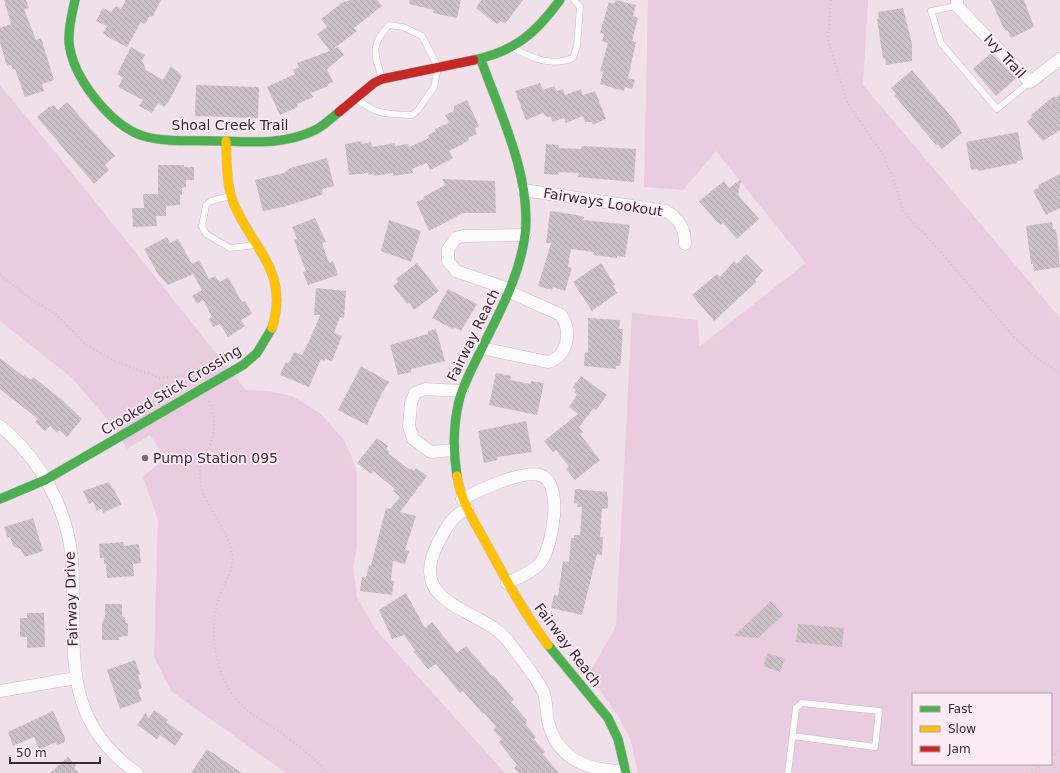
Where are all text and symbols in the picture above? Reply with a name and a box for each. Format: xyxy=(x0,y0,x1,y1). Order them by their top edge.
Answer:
street label: Ivy Trail xyxy=(981,31,1029,81)
street label: Shoal Creek Trail xyxy=(172,117,288,133)
street label: Fairways Lookout xyxy=(542,185,664,219)
street label: Fairway Reach xyxy=(444,286,502,384)
street label: Crooked Stick Crossing xyxy=(98,342,244,438)
place label: Pump Station 095 xyxy=(153,450,278,466)
marker: Pump Station 095 xyxy=(140,453,150,463)
street label: Fairway Drive xyxy=(61,551,81,647)
street label: Fairway Reach xyxy=(531,600,605,690)
legend xyxy=(912,693,1052,765)
text: Fast xyxy=(948,702,972,716)
text: Slow xyxy=(948,722,976,736)
scale bar xyxy=(10,739,100,765)
text: Jam xyxy=(947,742,971,756)
text: 50 m xyxy=(16,746,47,760)

